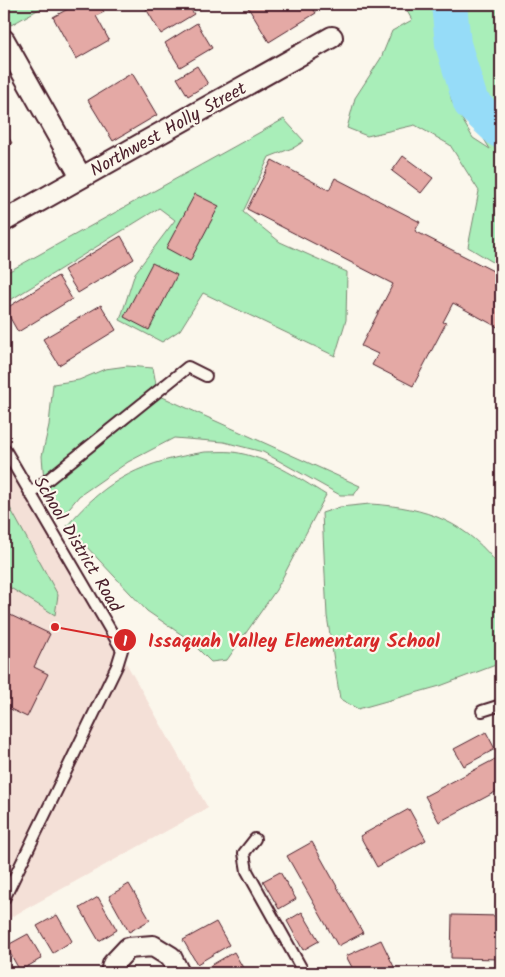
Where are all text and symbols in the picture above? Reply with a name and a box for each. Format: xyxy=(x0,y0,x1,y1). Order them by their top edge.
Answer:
street label: Northwest Holly Street xyxy=(85,75,253,185)
street label: School District Road xyxy=(25,471,129,619)
callout: Issaquah Valley Elementary School xyxy=(113,623,449,657)
text: Issaquah Valley Elementary School xyxy=(148,627,441,657)
text: 1 xyxy=(123,630,128,654)

